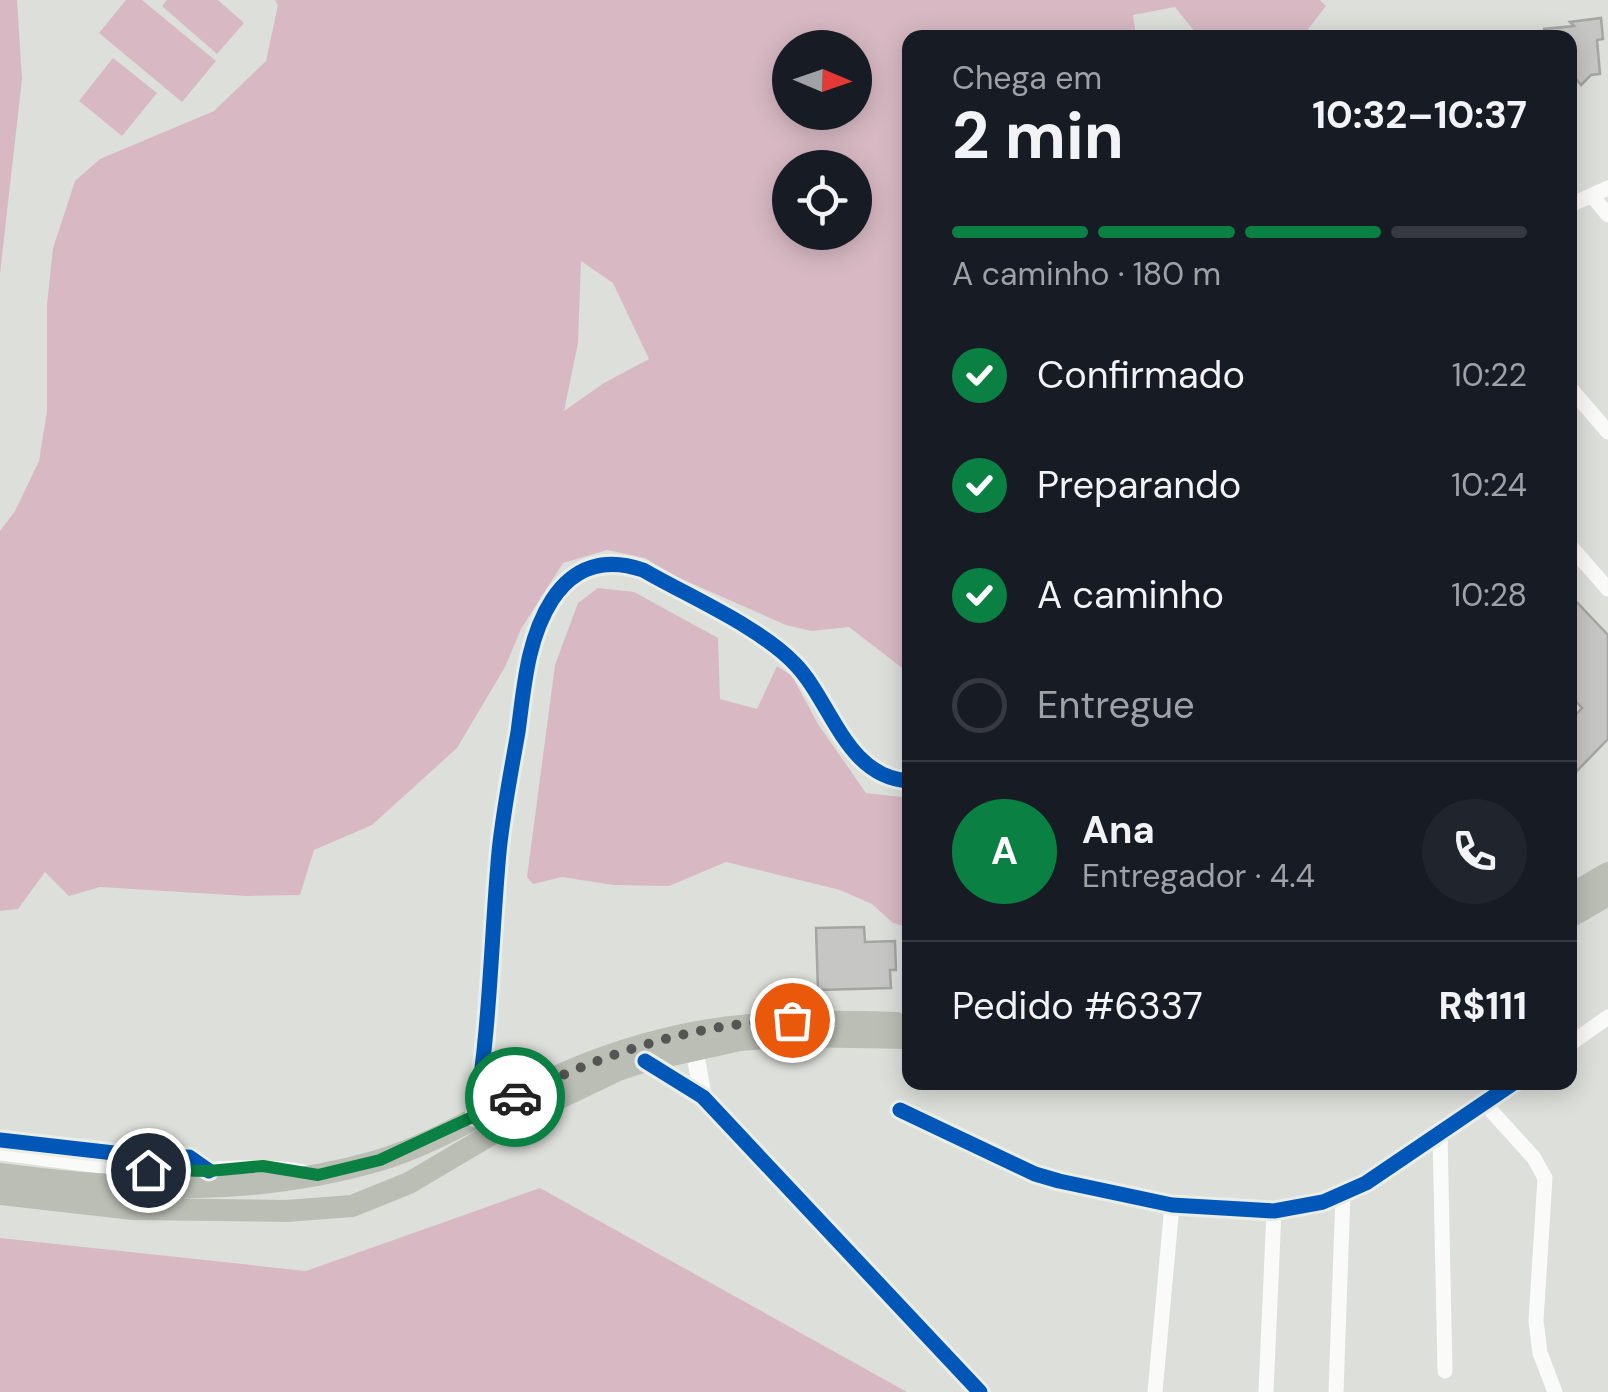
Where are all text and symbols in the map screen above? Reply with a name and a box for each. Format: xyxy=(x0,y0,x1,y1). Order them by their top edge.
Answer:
north arrow xyxy=(772,30,872,130)
map controls xyxy=(772,30,872,250)
text: Chega em xyxy=(952,57,1102,99)
text: 10:32–10:37 xyxy=(1312,90,1527,140)
text: 2 min xyxy=(952,94,1124,178)
button: locate xyxy=(772,150,872,250)
text: A caminho · 180 m xyxy=(952,253,1221,295)
icon: check xyxy=(952,348,1007,403)
text: Confirmado xyxy=(1037,350,1245,400)
text: 10:22 xyxy=(1452,354,1527,396)
icon: check xyxy=(952,458,1007,513)
text: Preparando xyxy=(1037,460,1241,510)
text: 10:24 xyxy=(1451,464,1527,506)
icon: check xyxy=(952,568,1007,623)
text: A caminho xyxy=(1037,570,1224,620)
text: 10:28 xyxy=(1451,574,1527,616)
text: Entregue xyxy=(1037,680,1195,730)
button: phone xyxy=(1422,799,1527,904)
text: Ana xyxy=(1082,805,1155,855)
text: A xyxy=(991,826,1018,876)
text: Entregador · 4.4 xyxy=(1082,855,1315,897)
pin xyxy=(750,978,835,1063)
text: Pedido #6337 xyxy=(952,981,1203,1031)
text: R$111 xyxy=(1439,981,1527,1031)
icon: bag xyxy=(765,993,820,1048)
courier xyxy=(465,1047,565,1147)
icon: car xyxy=(488,1070,543,1125)
pin xyxy=(106,1128,191,1213)
icon: home xyxy=(121,1143,176,1198)

